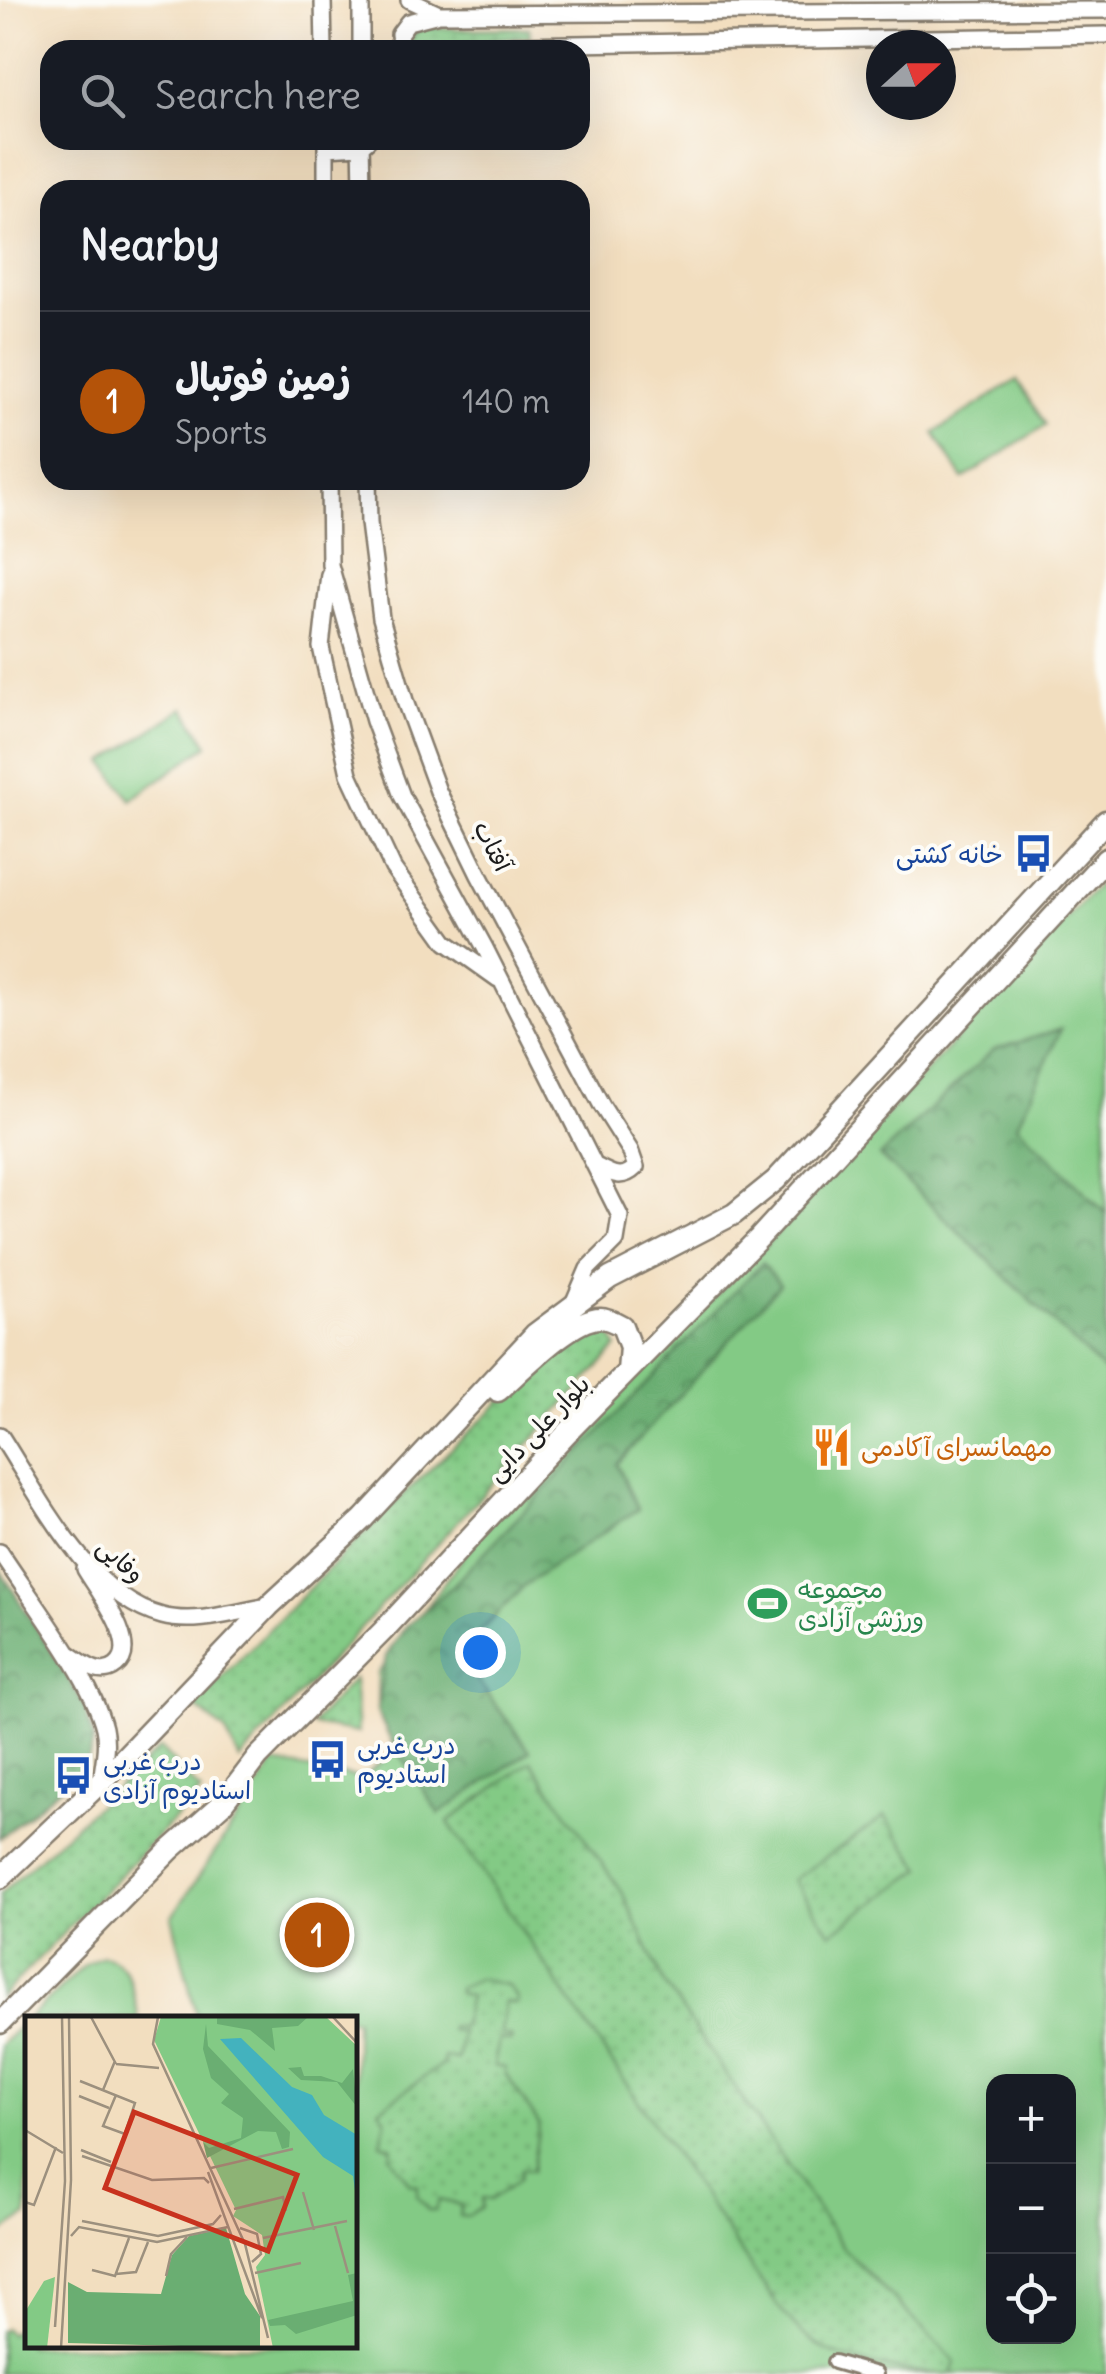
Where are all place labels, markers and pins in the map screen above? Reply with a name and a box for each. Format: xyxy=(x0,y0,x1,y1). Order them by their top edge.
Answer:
bus stop icon: خانه کشتی xyxy=(1012,833,1054,875)
place label: خانه کشتی xyxy=(896,838,1003,871)
restaurant icon: مهمانسرای آکادمی xyxy=(810,1426,852,1468)
place label: مهمانسرای آکادمی xyxy=(861,1431,1052,1464)
place label: مجموعه ورزشی آزادی xyxy=(798,1573,924,1635)
sports icon: مجموعه ورزشی آزادی xyxy=(747,1582,789,1624)
place label: درب غربی استادیوم xyxy=(357,1729,456,1793)
bus stop icon: درب غربی استادیوم xyxy=(306,1738,348,1780)
place label: درب غربی استادیوم آزادی xyxy=(103,1745,251,1809)
bus stop icon: درب غربی استادیوم آزادی xyxy=(52,1754,94,1796)
pin: 1 xyxy=(284,1898,350,1972)

